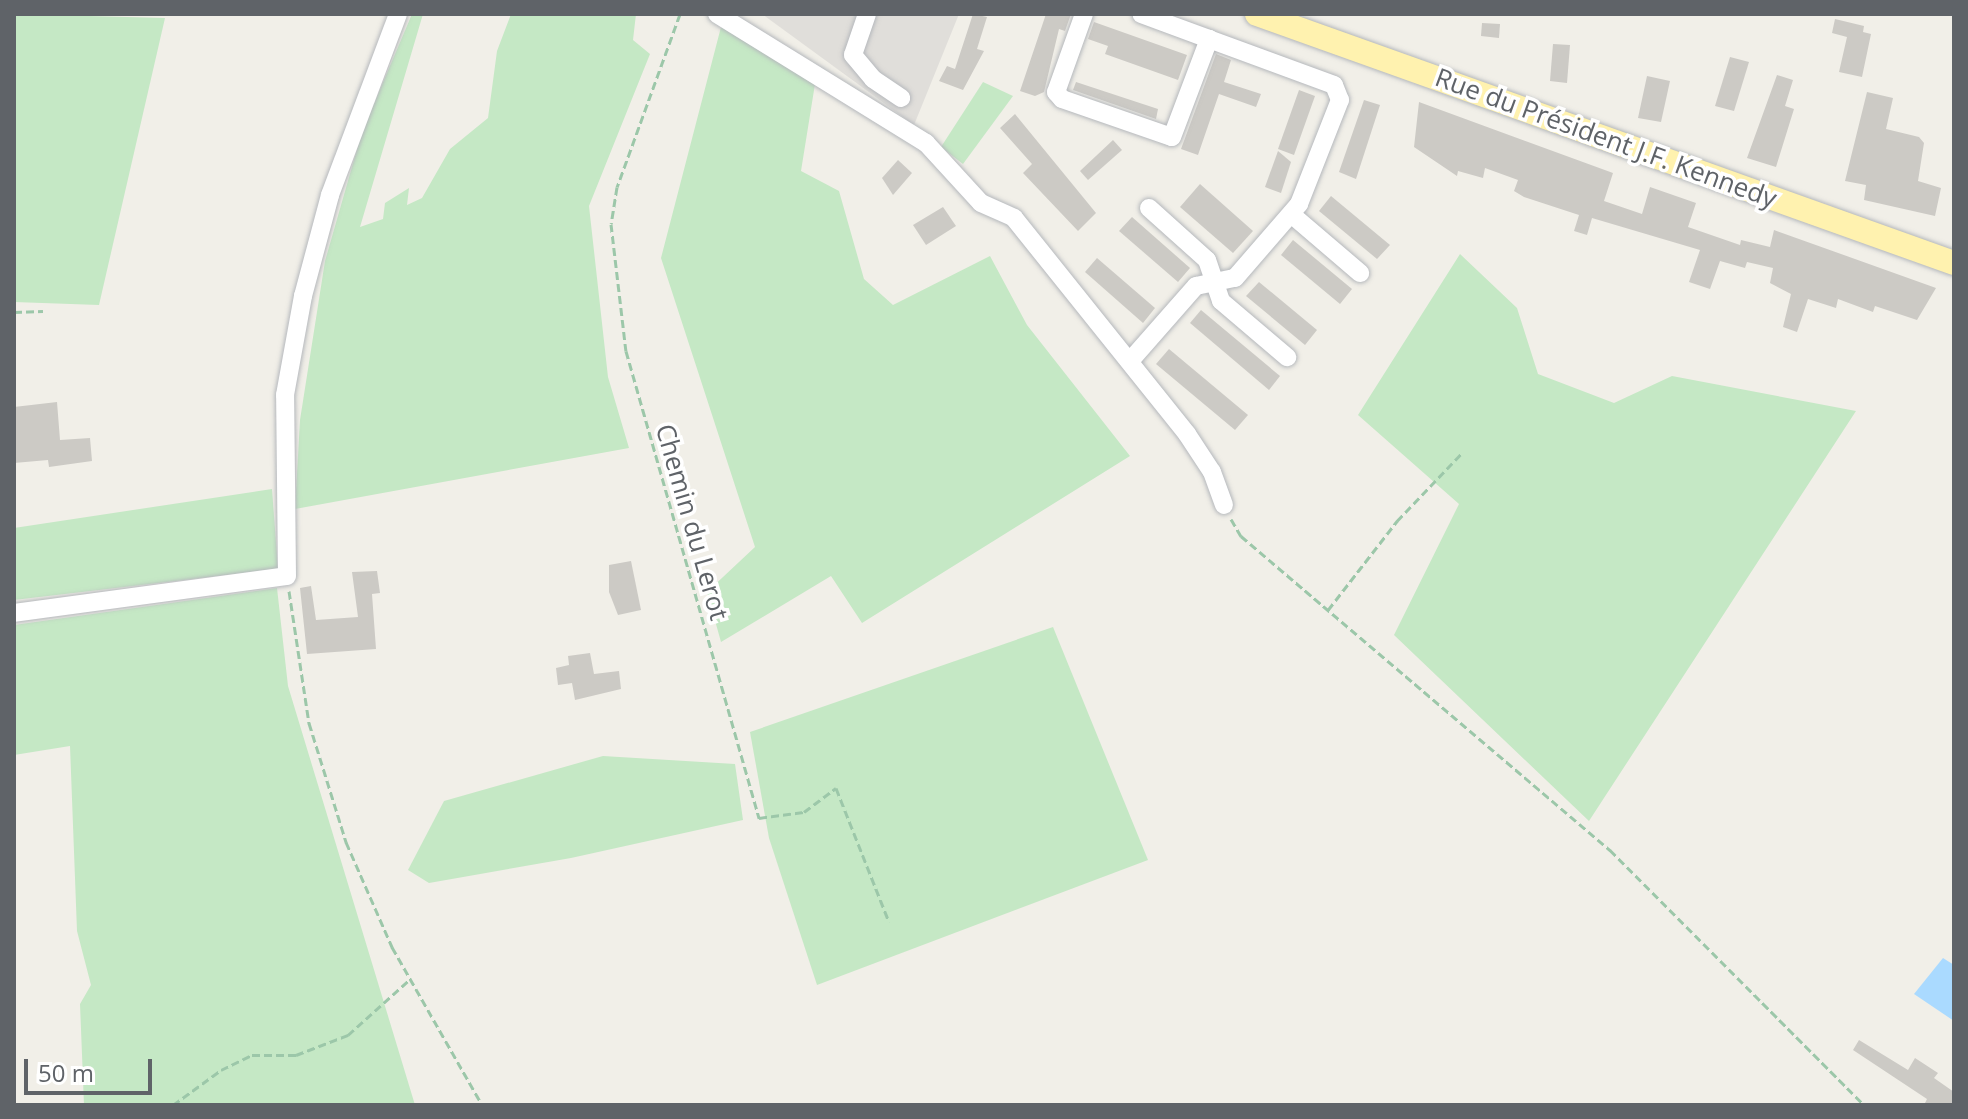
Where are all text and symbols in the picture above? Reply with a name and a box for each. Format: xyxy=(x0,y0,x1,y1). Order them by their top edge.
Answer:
street label: Rue du Président J.F. Kennedy xyxy=(1431,62,1781,214)
street label: Chemin du Lerot xyxy=(649,420,735,624)
scale bar xyxy=(28,1043,156,1093)
text: 50 m xyxy=(38,1056,94,1089)

